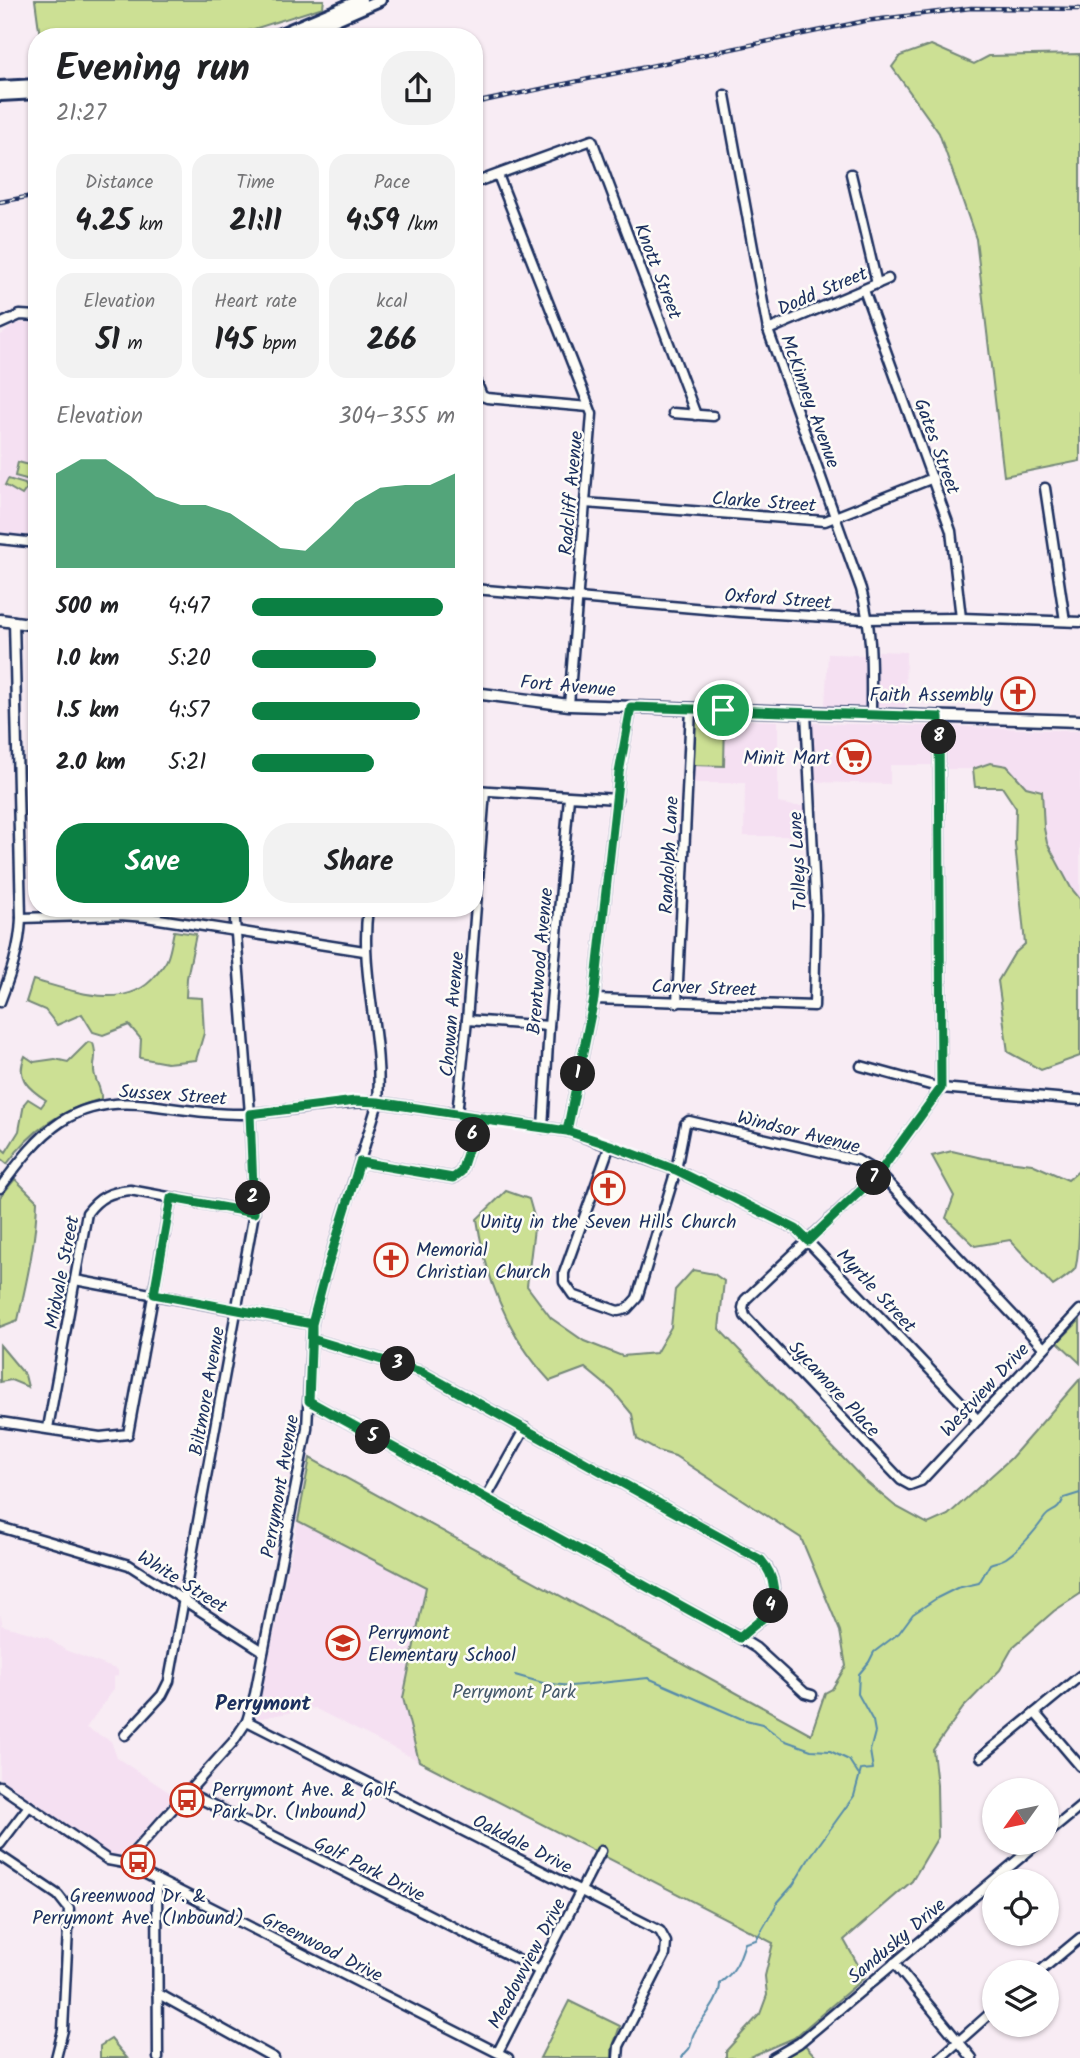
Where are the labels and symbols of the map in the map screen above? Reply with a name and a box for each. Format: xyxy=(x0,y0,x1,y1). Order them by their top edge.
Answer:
street label: Knott Street xyxy=(625,219,689,325)
street label: Dodd Street xyxy=(773,259,873,324)
street label: McKinney Avenue xyxy=(771,331,847,473)
street label: Gates Street xyxy=(905,394,968,500)
street label: Radcliff Avenue xyxy=(552,429,592,557)
street label: Clarke Street xyxy=(711,484,818,522)
street label: Oxford Street xyxy=(723,581,833,619)
street label: Fort Avenue xyxy=(519,668,617,706)
church icon: Faith Assembly xyxy=(999,675,1037,713)
pin xyxy=(693,680,753,740)
place label: Faith Assembly xyxy=(870,681,994,711)
pin: 8 xyxy=(922,720,956,754)
supermarket icon: Minit Mart xyxy=(835,738,873,776)
place label: Minit Mart xyxy=(743,744,831,774)
street label: Randolph Lane xyxy=(652,795,688,915)
street label: Tolleys Lane xyxy=(781,810,817,911)
street label: Brentwood Avenue xyxy=(520,886,562,1036)
street label: Chowan Avenue xyxy=(433,950,473,1078)
street label: Carver Street xyxy=(651,972,758,1006)
pin: 1 xyxy=(560,1056,596,1092)
street label: Sussex Street xyxy=(118,1077,228,1115)
street label: Windsor Avenue xyxy=(734,1103,863,1163)
pin: 6 xyxy=(456,1118,490,1152)
pin: 7 xyxy=(856,1160,892,1196)
church icon: Unity in the Seven Hills Church xyxy=(589,1169,627,1207)
pin: 2 xyxy=(236,1180,270,1216)
place label: Unity in the Seven Hills Church xyxy=(480,1208,736,1238)
street label: Midvale Street xyxy=(37,1212,89,1332)
place label: Memorial Christian Church xyxy=(416,1236,551,1288)
church icon: Memorial Christian Church xyxy=(372,1241,410,1279)
street label: Myrtle Street xyxy=(828,1242,923,1341)
street label: Biltmore Avenue xyxy=(182,1324,234,1458)
street label: Sycamore Place xyxy=(780,1334,887,1445)
street label: Westview Drive xyxy=(934,1336,1038,1444)
pin: 3 xyxy=(380,1346,416,1382)
street label: Perrymont Avenue xyxy=(254,1412,308,1560)
pin: 5 xyxy=(356,1420,390,1454)
street label: White Street xyxy=(131,1543,233,1623)
pin: 4 xyxy=(754,1588,788,1624)
place label: Perrymont Elementary School xyxy=(368,1619,516,1671)
school or university icon: Perrymont Elementary School xyxy=(324,1624,362,1662)
park label: Perrymont Park xyxy=(452,1678,576,1708)
district label: Perrymont xyxy=(215,1688,311,1721)
place label: Perrymont Ave. & Golf Park Dr. (Inbound) xyxy=(212,1776,396,1828)
north arrow xyxy=(982,1778,1059,1855)
bus stop icon: Perrymont Ave. & Golf Park Dr. (Inbound) xyxy=(168,1781,206,1819)
street label: Oakdale Drive xyxy=(467,1807,578,1883)
street label: Golf Park Drive xyxy=(308,1829,430,1911)
bus stop icon: Greenwood Dr. & Perrymont Ave. (Inbound) xyxy=(119,1843,157,1881)
place label: Greenwood Dr. & Perrymont Ave. (Inbound) xyxy=(32,1882,244,1934)
street label: Sandusky Drive xyxy=(841,1891,954,1992)
street label: Meadowview Drive xyxy=(481,1893,575,2035)
street label: Greenwood Drive xyxy=(257,1904,388,1991)

